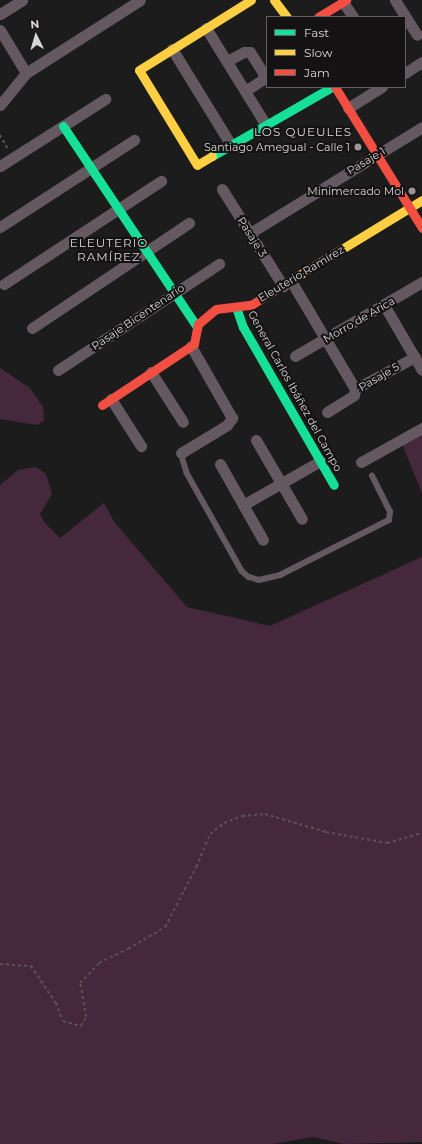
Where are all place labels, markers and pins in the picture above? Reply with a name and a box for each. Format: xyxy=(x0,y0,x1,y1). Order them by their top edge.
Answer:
place label: Santiago Amegual - Calle 1 xyxy=(204,140,350,154)
marker: Santiago Amegual - Calle 1 xyxy=(353,142,363,152)
place label: Minimercado Mol xyxy=(307,184,404,198)
marker: Minimercado Mol xyxy=(407,186,417,196)

